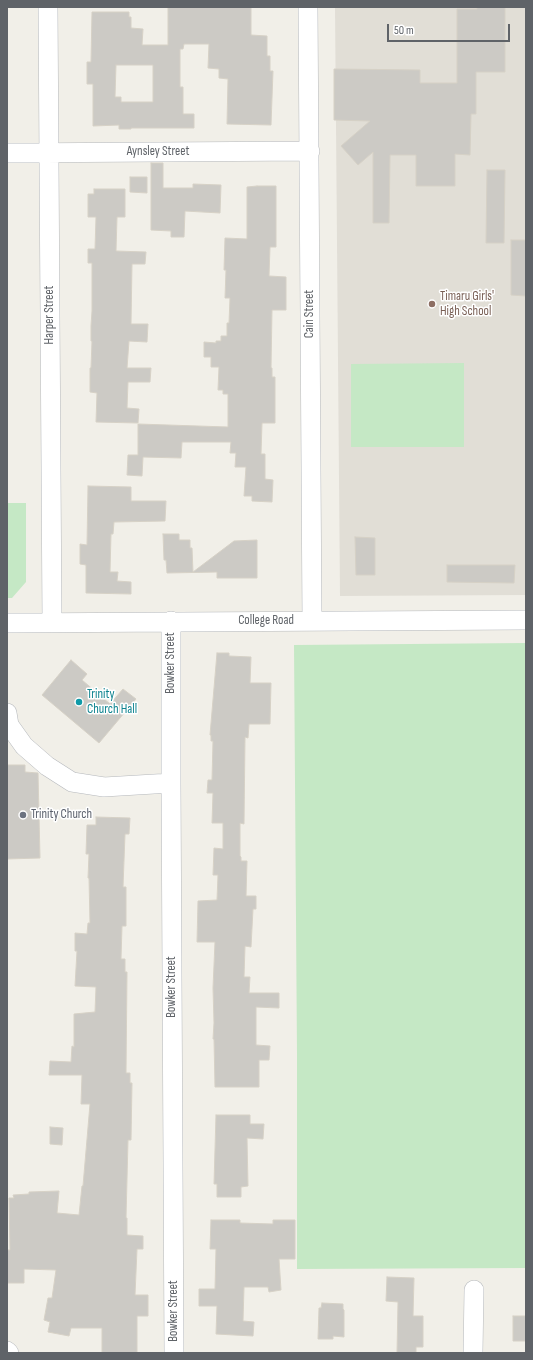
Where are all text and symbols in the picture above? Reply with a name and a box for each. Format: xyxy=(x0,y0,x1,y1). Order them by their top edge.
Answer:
scale bar xyxy=(389,16,512,42)
text: 50 m xyxy=(394,23,414,38)
street label: Aynsley Street xyxy=(127,144,189,160)
street label: Harper Street xyxy=(42,285,58,345)
place label: Timaru Girls' High School xyxy=(440,289,494,320)
street label: Cain Street xyxy=(302,290,318,338)
marker: Timaru Girls' High School xyxy=(427,299,437,309)
street label: College Road xyxy=(238,613,294,629)
street label: Bowker Street xyxy=(163,632,179,694)
place label: Trinity Church Hall xyxy=(87,687,137,718)
marker: Trinity Church Hall xyxy=(74,697,84,707)
place label: Trinity Church xyxy=(31,807,92,823)
marker: Trinity Church xyxy=(18,810,28,820)
street label: Bowker Street xyxy=(164,956,180,1018)
street label: Bowker Street xyxy=(166,1280,182,1342)

